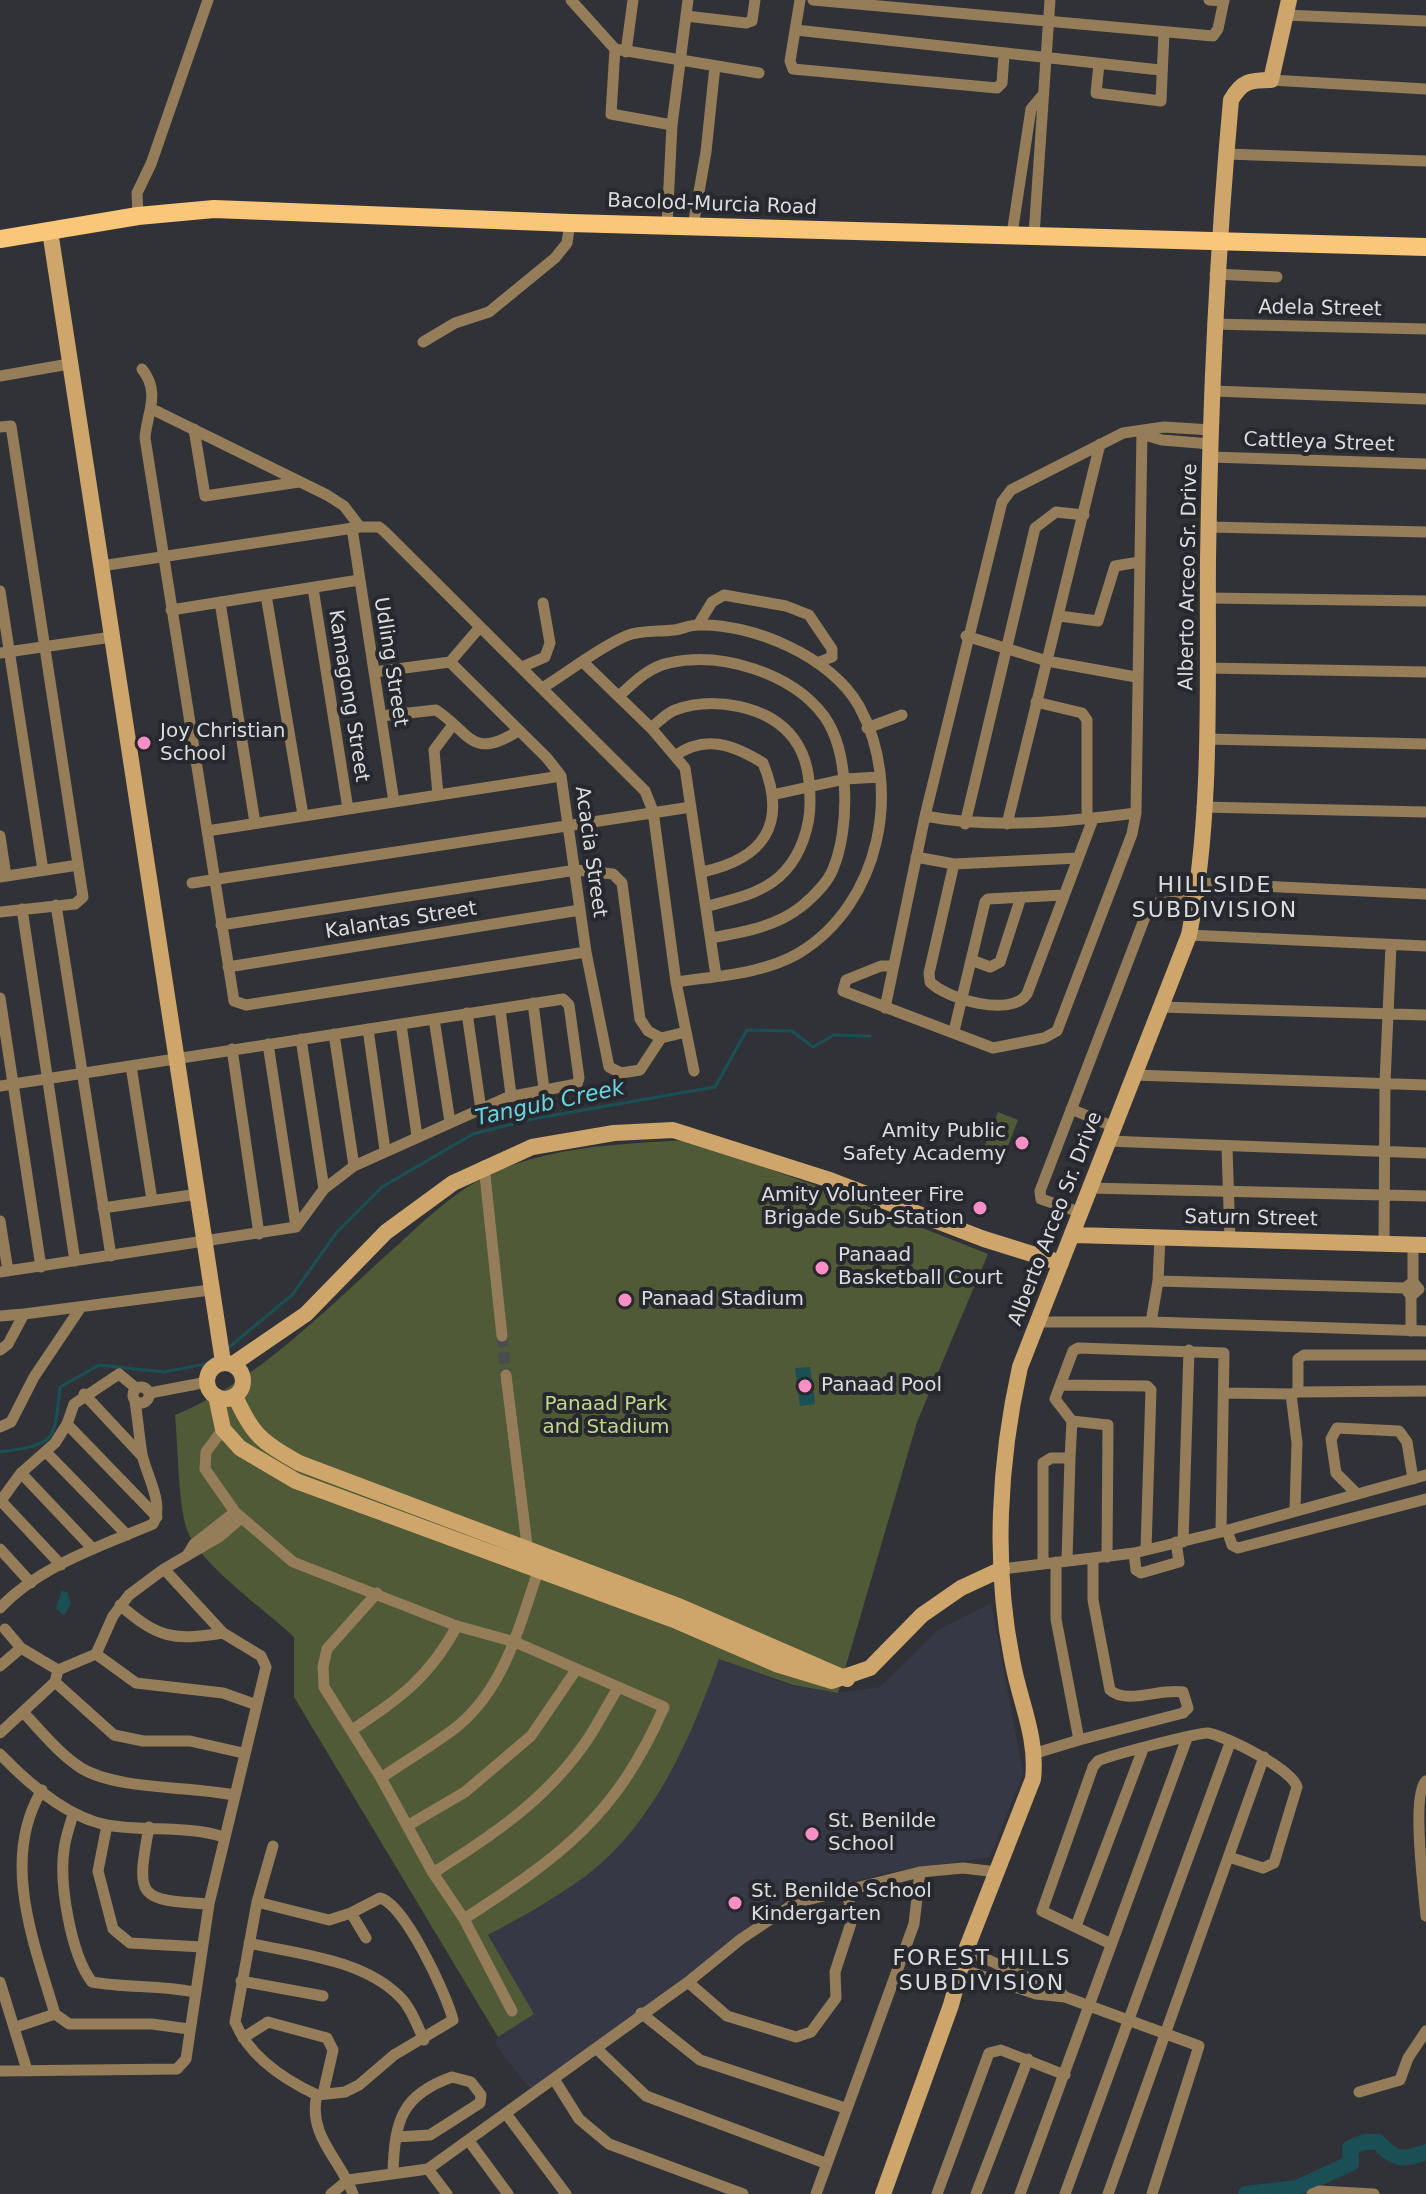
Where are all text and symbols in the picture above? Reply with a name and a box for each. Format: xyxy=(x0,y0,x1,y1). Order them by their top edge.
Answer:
street label: Bacolod-Murcia Road xyxy=(607,189,817,221)
street label: Adela Street xyxy=(1258,296,1382,322)
street label: Cattleya Street xyxy=(1243,428,1395,458)
street label: Alberto Arceo Sr. Drive xyxy=(1175,463,1203,691)
street label: Udling Street xyxy=(368,595,412,729)
street label: Kamagong Street xyxy=(323,608,373,784)
place label: Joy Christian School xyxy=(160,720,285,767)
marker: Joy Christian School xyxy=(135,734,153,752)
street label: Acacia Street xyxy=(569,785,611,919)
district label: HILLSIDE SUBDIVISION xyxy=(1132,873,1298,924)
street label: Kalantas Street xyxy=(323,897,479,945)
water label: Tangub Creek xyxy=(473,1075,627,1133)
street label: Alberto Arceo Sr. Drive xyxy=(1004,1109,1108,1329)
place label: Amity Public Safety Academy xyxy=(843,1120,1006,1167)
marker: Amity Public Safety Academy xyxy=(1013,1134,1031,1152)
place label: Amity Volunteer Fire Brigade Sub-Station xyxy=(761,1184,964,1231)
marker: Amity Volunteer Fire Brigade Sub-Station xyxy=(971,1199,989,1217)
street label: Saturn Street xyxy=(1184,1206,1318,1232)
place label: Panaad Basketball Court xyxy=(838,1244,1003,1291)
marker: Panaad Basketball Court xyxy=(813,1259,831,1277)
place label: Panaad Stadium xyxy=(641,1288,804,1312)
marker: Panaad Stadium xyxy=(616,1291,634,1309)
place label: Panaad Pool xyxy=(821,1374,942,1398)
marker: Panaad Pool xyxy=(796,1377,814,1395)
park label: Panaad Park and Stadium xyxy=(542,1393,670,1440)
place label: St. Benilde School xyxy=(828,1810,936,1857)
marker: St. Benilde School xyxy=(803,1825,821,1843)
place label: St. Benilde School Kindergarten xyxy=(751,1880,932,1927)
marker: St. Benilde School Kindergarten xyxy=(726,1894,744,1912)
district label: FOREST HILLS SUBDIVISION xyxy=(892,1946,1072,1998)

